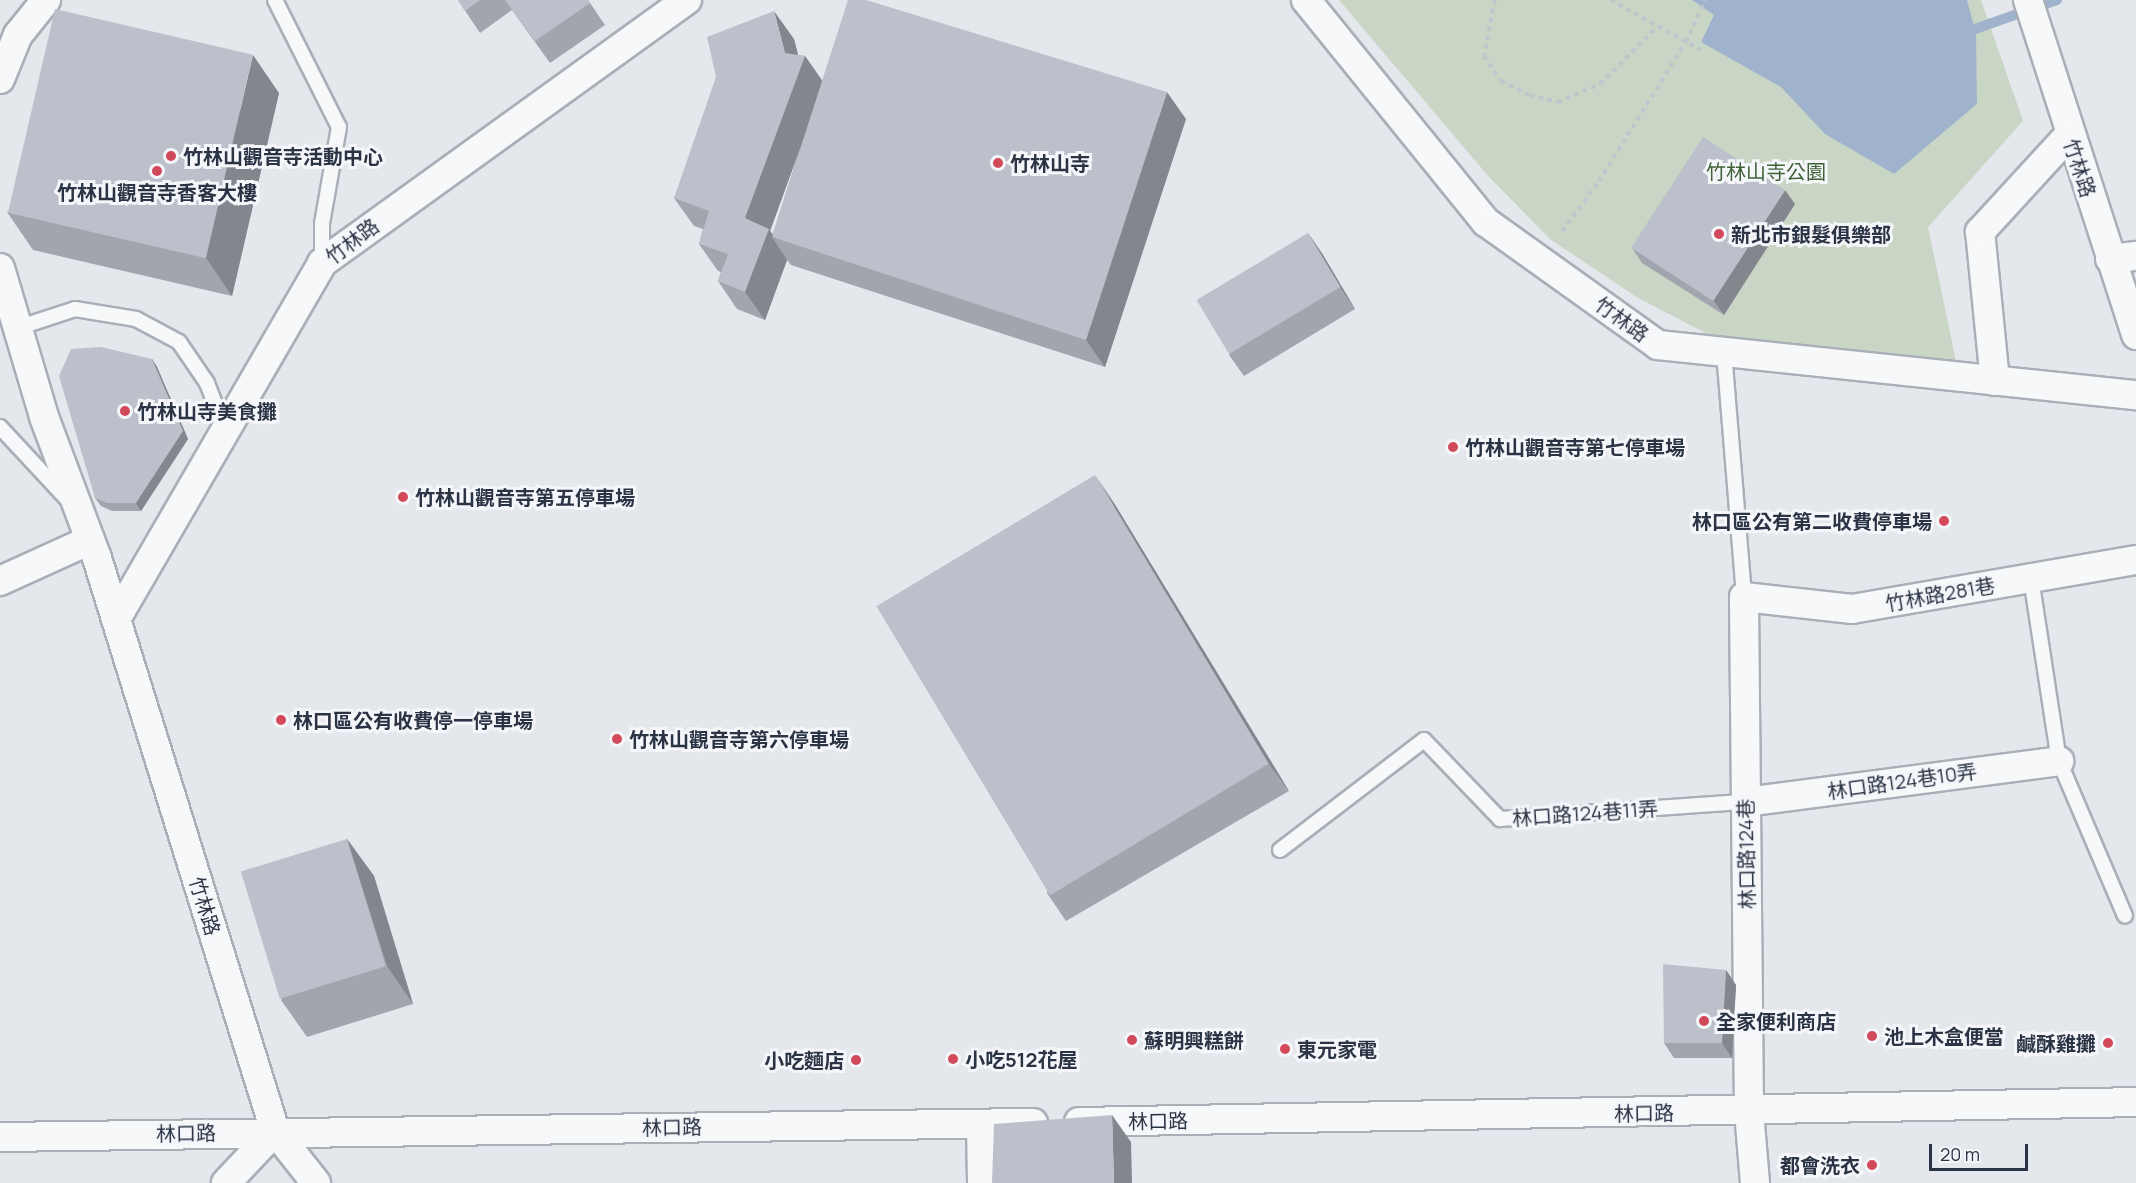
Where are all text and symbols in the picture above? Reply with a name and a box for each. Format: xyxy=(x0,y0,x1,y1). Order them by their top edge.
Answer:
street label: 竹林路 xyxy=(2059,136,2101,200)
place label: 竹林山觀音寺活動中心 xyxy=(183,144,383,168)
marker: 竹林山觀音寺活動中心 xyxy=(164,149,178,163)
place label: 竹林山寺 xyxy=(1010,151,1090,175)
marker: 竹林山寺 xyxy=(991,156,1005,170)
park label: 竹林山寺公園 xyxy=(1706,159,1826,183)
marker: 竹林山觀音寺香客大樓 xyxy=(150,164,164,178)
place label: 竹林山觀音寺香客大樓 xyxy=(57,180,257,204)
street label: 竹林路 xyxy=(321,213,383,269)
place label: 新北市銀髮俱樂部 xyxy=(1731,222,1891,246)
marker: 新北市銀髮俱樂部 xyxy=(1712,227,1726,241)
street label: 竹林路 xyxy=(1591,292,1653,346)
place label: 竹林山寺美食攤 xyxy=(137,399,277,423)
marker: 竹林山寺美食攤 xyxy=(118,404,132,418)
place label: 竹林山觀音寺第七停車場 xyxy=(1465,435,1685,459)
marker: 竹林山觀音寺第七停車場 xyxy=(1446,440,1460,454)
place label: 竹林山觀音寺第五停車場 xyxy=(415,485,635,509)
marker: 竹林山觀音寺第五停車場 xyxy=(396,490,410,504)
place label: 林口區公有第二收費停車場 xyxy=(1692,509,1932,533)
marker: 林口區公有第二收費停車場 xyxy=(1937,514,1951,528)
street label: 竹林路281巷 xyxy=(1883,573,1997,615)
place label: 林口區公有收費停一停車場 xyxy=(293,708,533,732)
marker: 林口區公有收費停一停車場 xyxy=(274,713,288,727)
place label: 竹林山觀音寺第六停車場 xyxy=(629,727,849,751)
marker: 竹林山觀音寺第六停車場 xyxy=(610,732,624,746)
street label: 林口路124巷10弄 xyxy=(1826,759,1978,803)
street label: 林口路124巷11弄 xyxy=(1511,796,1659,830)
street label: 林口路124巷 xyxy=(1733,799,1759,909)
street label: 竹林路 xyxy=(185,874,225,938)
place label: 全家便利商店 xyxy=(1716,1009,1836,1033)
marker: 全家便利商店 xyxy=(1697,1014,1711,1028)
place label: 池上木盒便當 xyxy=(1884,1024,2004,1048)
place label: 蘇明興糕餅 xyxy=(1144,1028,1244,1052)
marker: 池上木盒便當 xyxy=(1865,1029,1879,1043)
place label: 鹹酥雞攤 xyxy=(2016,1031,2096,1055)
marker: 蘇明興糕餅 xyxy=(1125,1033,1139,1047)
marker: 鹹酥雞攤 xyxy=(2101,1036,2115,1050)
place label: 東元家電 xyxy=(1297,1037,1377,1061)
marker: 東元家電 xyxy=(1278,1042,1292,1056)
place label: 小吃512花屋 xyxy=(965,1047,1077,1071)
place label: 小吃麵店 xyxy=(764,1048,844,1072)
marker: 小吃512花屋 xyxy=(946,1052,960,1066)
marker: 小吃麵店 xyxy=(849,1053,863,1067)
street label: 林口路 xyxy=(1614,1100,1674,1126)
street label: 林口路 xyxy=(1128,1108,1188,1134)
street label: 林口路 xyxy=(642,1114,702,1140)
street label: 林口路 xyxy=(156,1120,216,1146)
scale bar xyxy=(1932,1132,2031,1170)
text: 20 m xyxy=(1940,1142,1980,1166)
place label: 都會洗衣 xyxy=(1780,1153,1860,1177)
marker: 都會洗衣 xyxy=(1865,1158,1879,1172)

